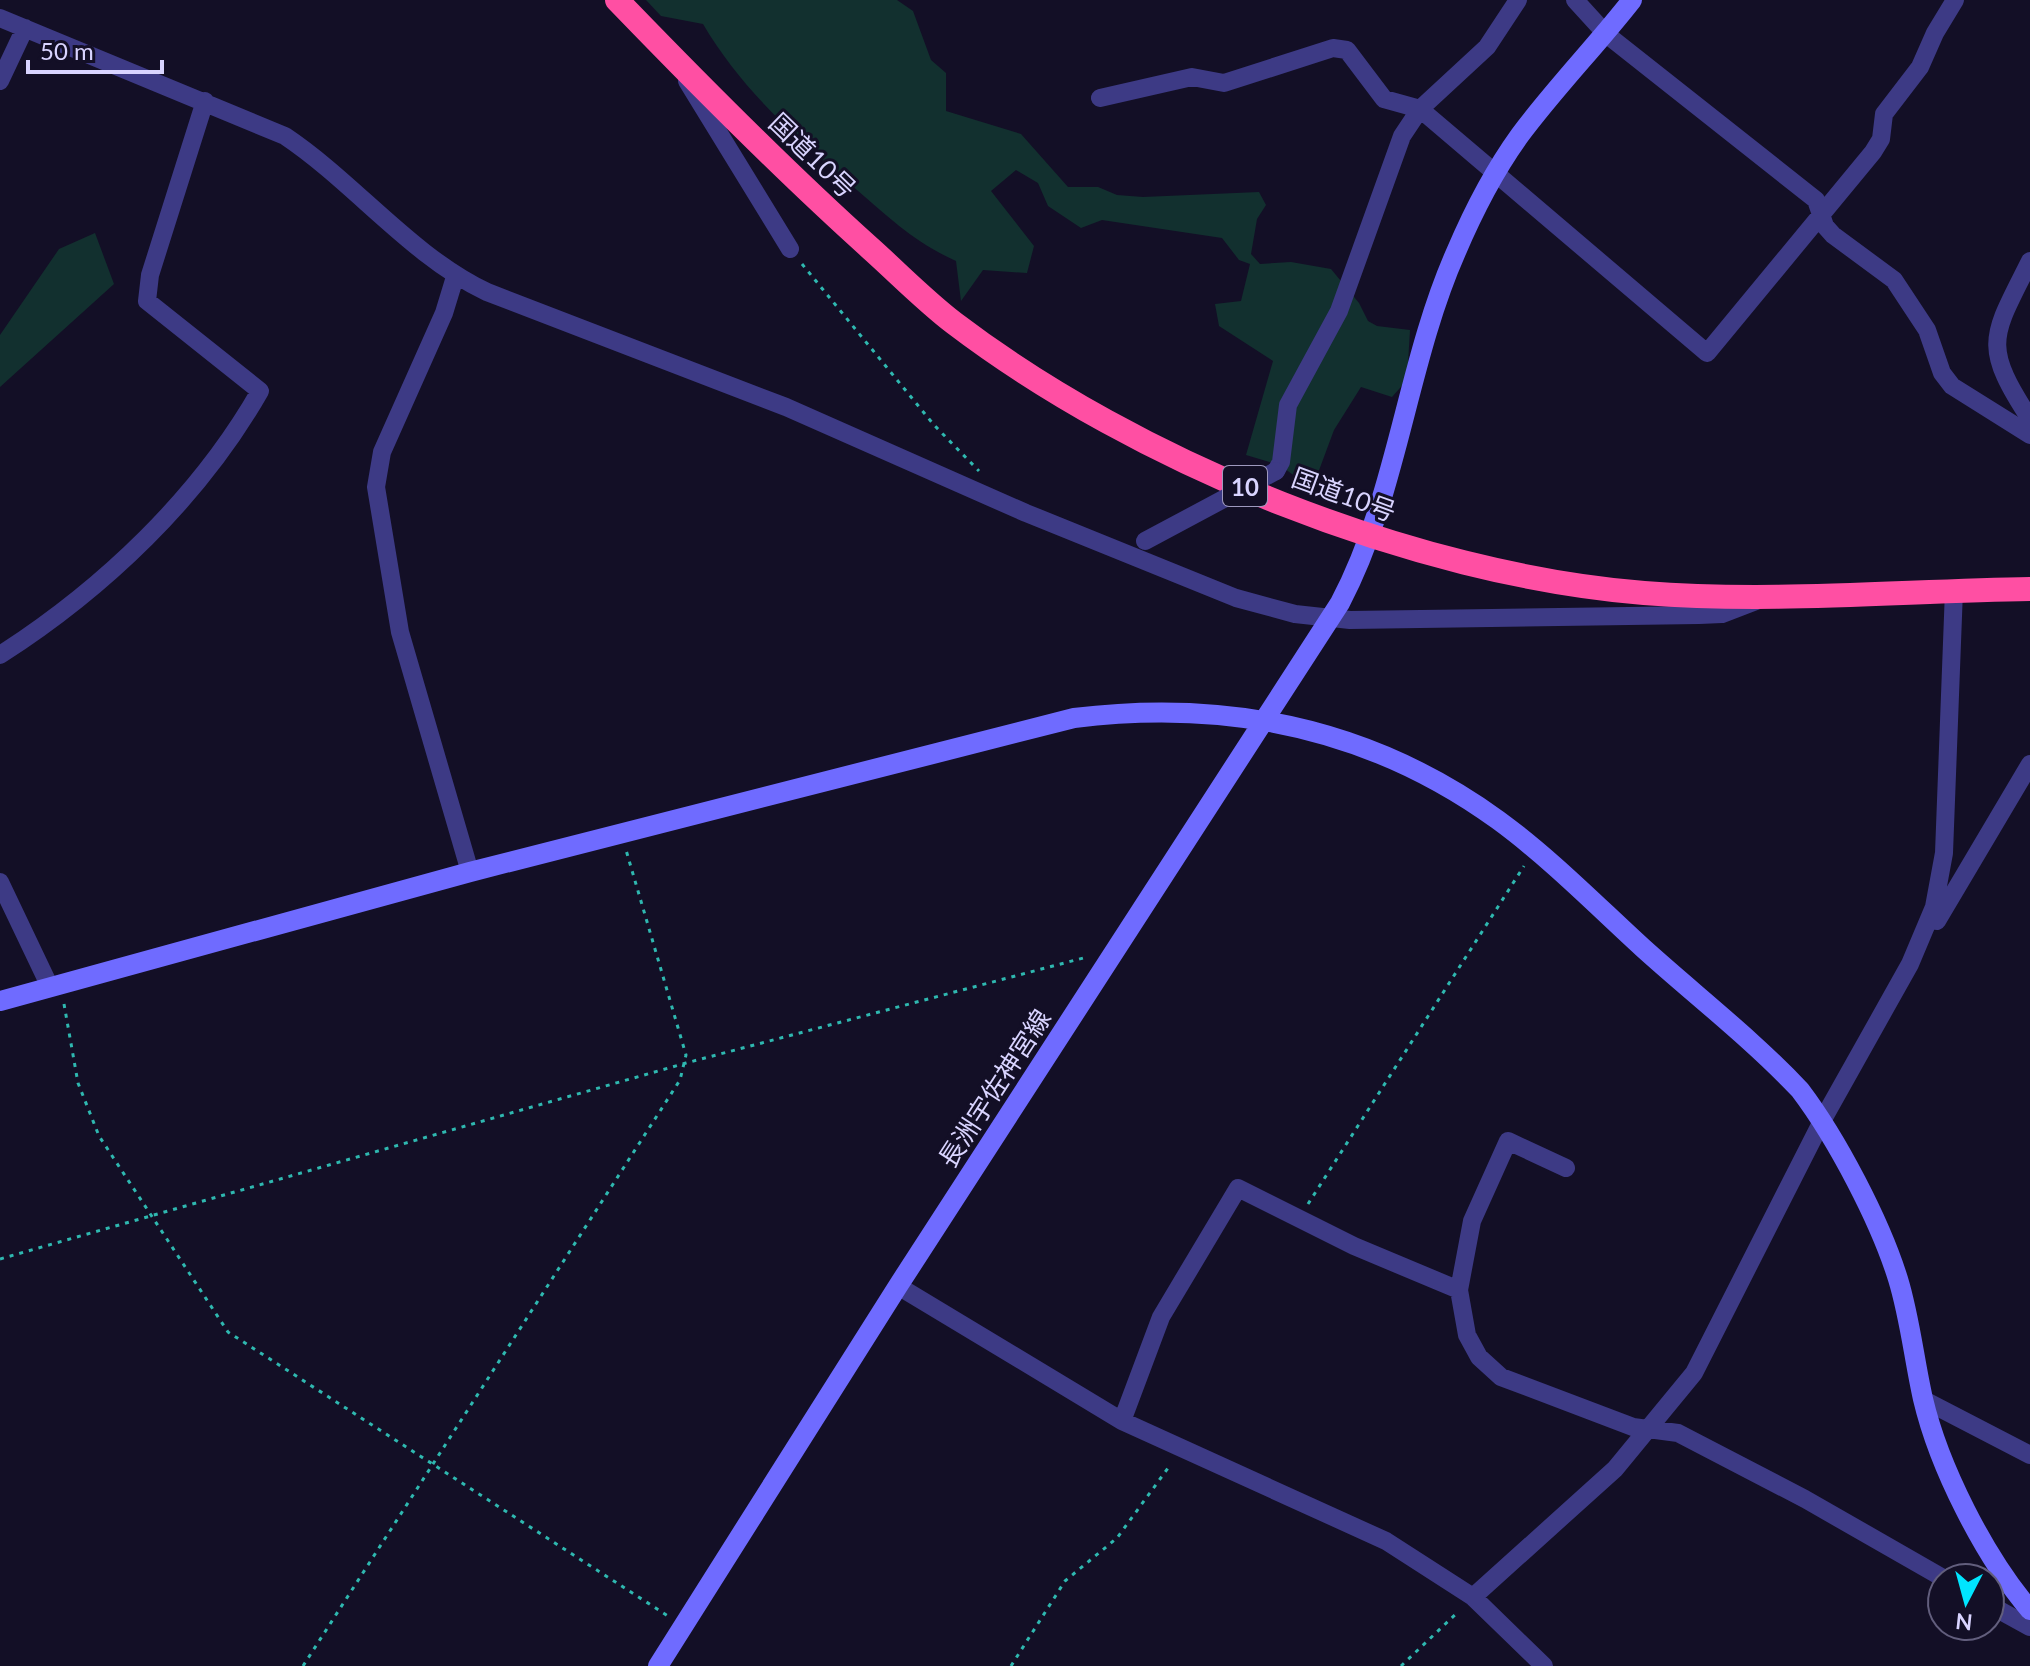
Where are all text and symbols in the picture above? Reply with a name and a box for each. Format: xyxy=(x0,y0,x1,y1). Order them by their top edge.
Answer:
scale bar xyxy=(28,24,162,74)
text: 50 m xyxy=(40,36,94,65)
street label: 国道10号 xyxy=(763,106,863,204)
street label: 国道10号 xyxy=(1288,460,1400,528)
road number: 10 xyxy=(1223,466,1267,506)
street label: 長洲宇佐神宮線 xyxy=(931,1003,1057,1173)
north arrow xyxy=(1926,1562,2006,1642)
text: N xyxy=(1954,1608,1974,1637)

